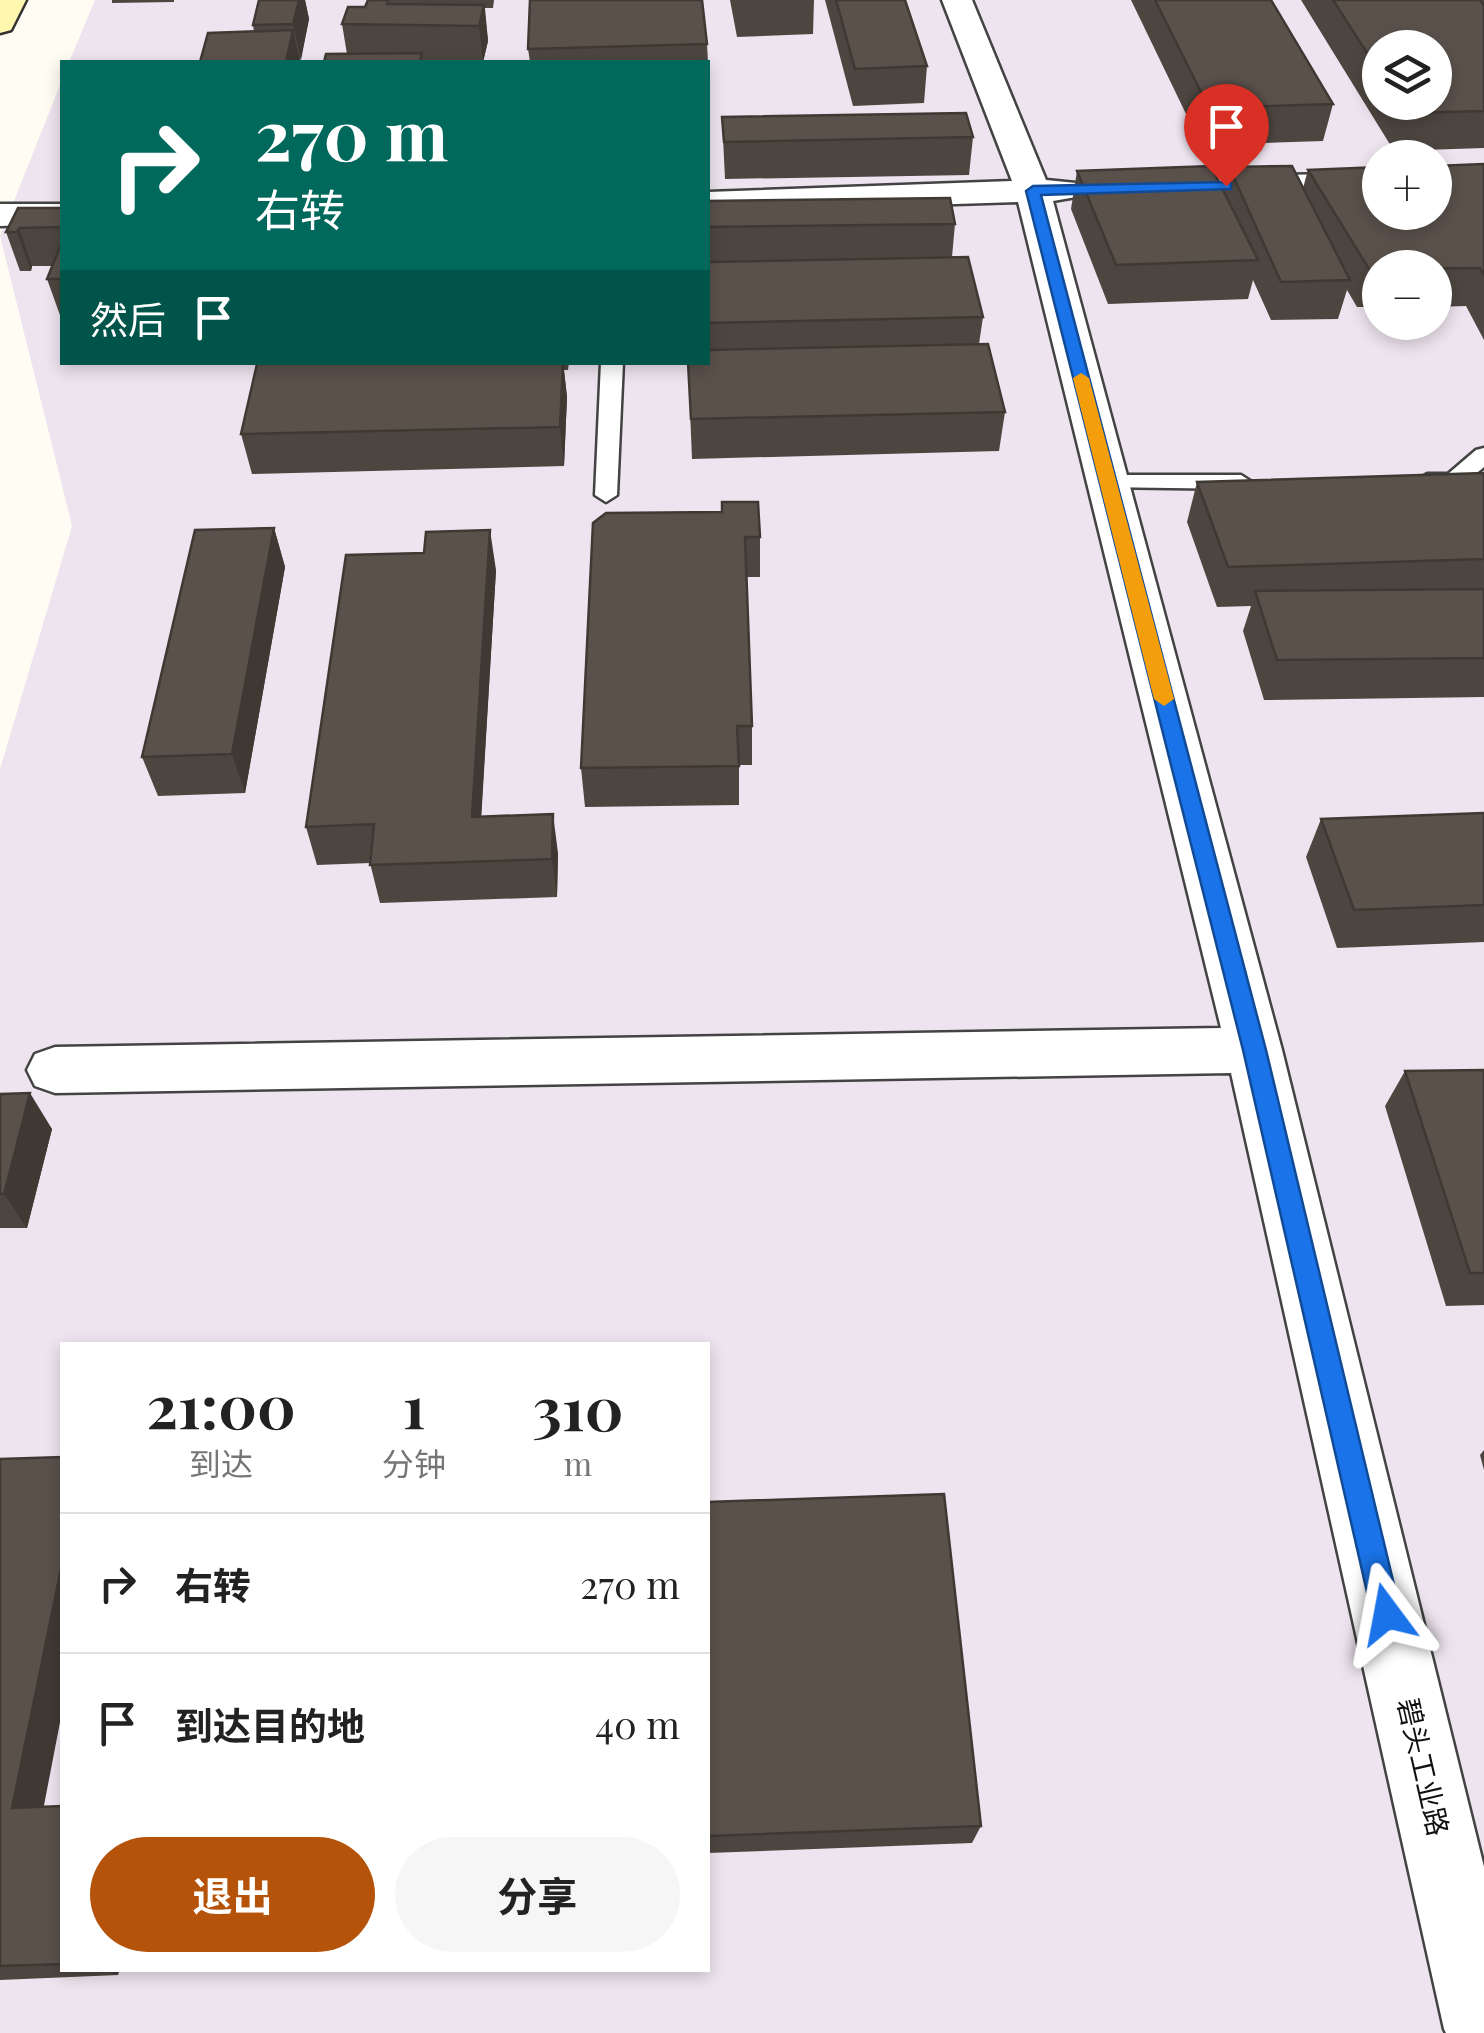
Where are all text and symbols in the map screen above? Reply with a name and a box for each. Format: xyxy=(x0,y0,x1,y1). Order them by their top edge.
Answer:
map controls xyxy=(1362,30,1452,340)
button: layers xyxy=(1362,30,1452,120)
pin xyxy=(1184,84,1269,187)
text: 270 m xyxy=(255,85,448,179)
icon: arrive xyxy=(1199,99,1254,154)
icon: right xyxy=(90,100,220,230)
button: + xyxy=(1362,140,1452,230)
text: 右转 xyxy=(255,178,345,238)
button: − xyxy=(1362,250,1452,340)
icon: arrive xyxy=(186,290,241,345)
text: 然后 xyxy=(90,293,166,344)
text: 21:00 xyxy=(146,1364,296,1444)
text: 1 xyxy=(403,1364,426,1444)
text: 310 xyxy=(533,1366,624,1446)
text: 到达 xyxy=(189,1441,253,1484)
text: 分钟 xyxy=(382,1441,446,1484)
text: m xyxy=(564,1441,592,1484)
icon: right xyxy=(90,1556,145,1611)
text: 270 m xyxy=(580,1558,680,1609)
text: 右转 xyxy=(175,1559,251,1610)
position arrow xyxy=(1335,1562,1439,1666)
street label: 碧头工业路 xyxy=(1391,1694,1458,1839)
icon: arrive xyxy=(90,1696,145,1751)
text: 40 m xyxy=(595,1698,680,1749)
text: 到达目的地 xyxy=(175,1699,365,1750)
button: 退出 xyxy=(90,1837,375,1952)
button: 分享 xyxy=(395,1837,680,1952)

